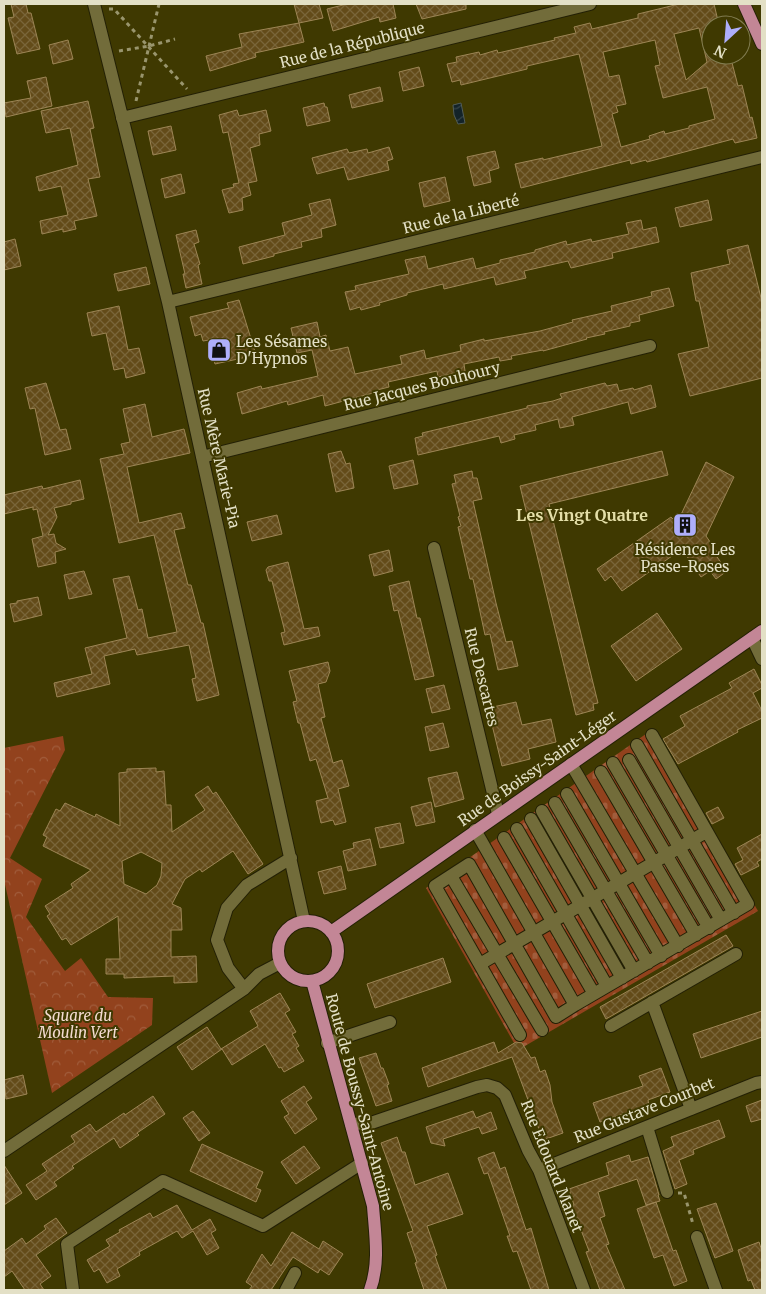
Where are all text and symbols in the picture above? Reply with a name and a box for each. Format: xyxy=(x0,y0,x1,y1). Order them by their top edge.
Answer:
north arrow xyxy=(701,15,751,65)
street label: Rue de la République xyxy=(278,18,427,72)
text: N xyxy=(711,41,729,62)
street label: Rue de la Liberté xyxy=(401,190,521,238)
place label: Les Sésames D'Hypnos xyxy=(236,332,327,368)
shop icon: Les Sésames D'Hypnos xyxy=(206,337,232,363)
street label: Rue Jacques Bouhoury xyxy=(342,357,503,415)
street label: Rue Mère Marie-Pia xyxy=(194,386,244,530)
district label: Les Vingt Quatre xyxy=(516,505,648,525)
building icon: Résidence Les Passe-Roses xyxy=(672,512,698,538)
place label: Résidence Les Passe-Roses xyxy=(635,540,735,576)
street label: Rue Descartes xyxy=(461,626,503,728)
street label: Rue de Boissy-Saint-Léger xyxy=(454,706,620,830)
street label: Route de Boussy-Saint-Antoine xyxy=(322,991,398,1213)
park label: Square du Moulin Vert xyxy=(37,1006,118,1042)
street label: Rue Gustave Courbet xyxy=(571,1073,717,1147)
street label: Rue Edouard Manet xyxy=(517,1097,587,1235)

